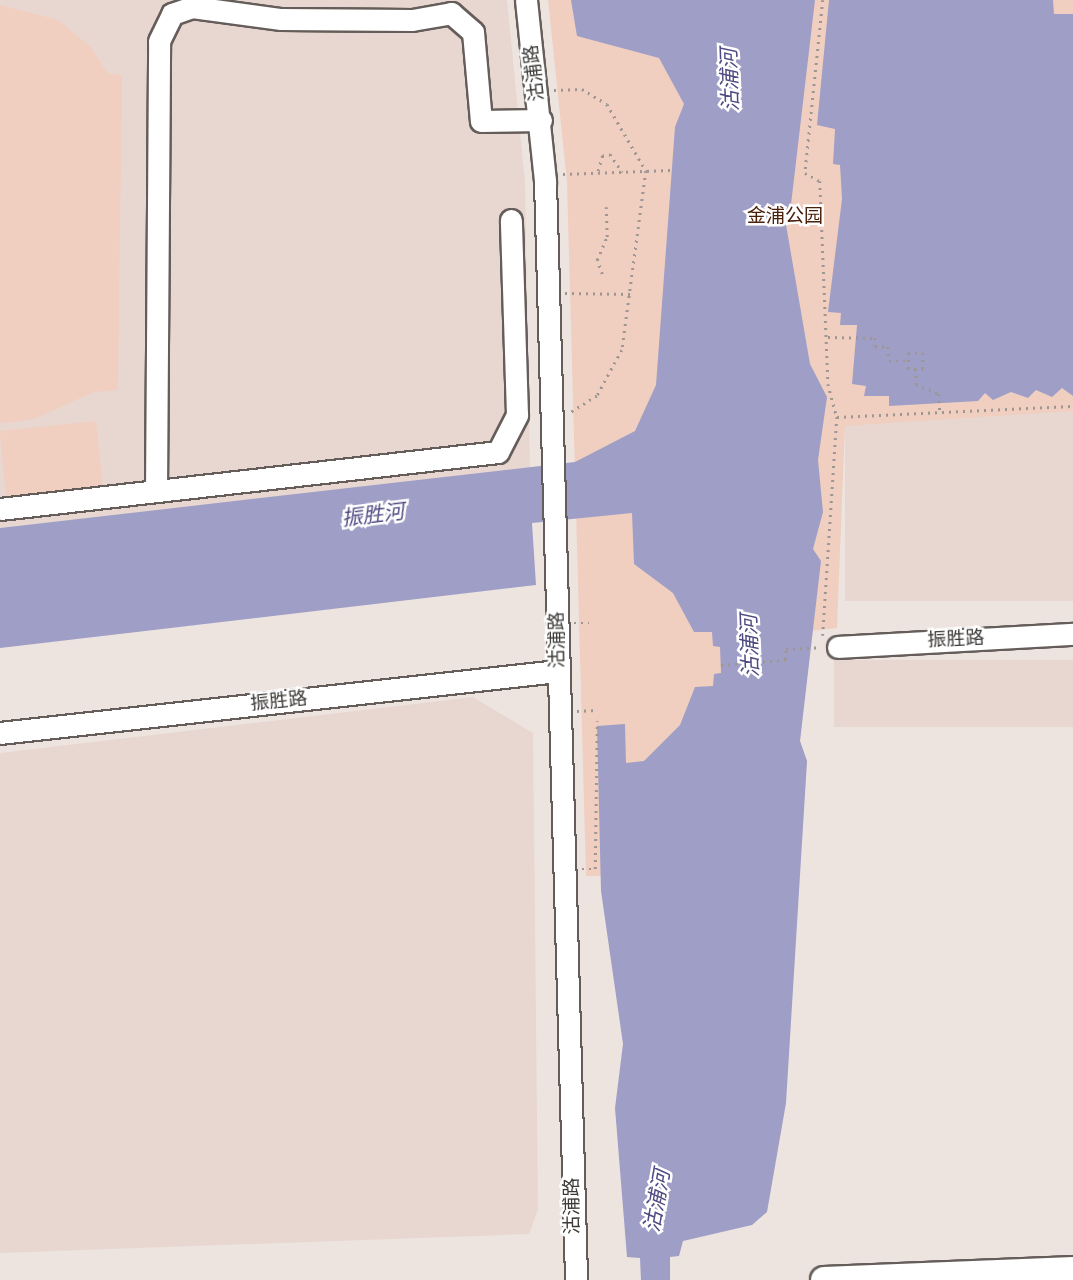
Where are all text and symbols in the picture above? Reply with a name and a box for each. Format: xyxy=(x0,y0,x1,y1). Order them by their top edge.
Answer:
street label: 沽浦路 xyxy=(520,43,550,103)
water label: 沽浦河 xyxy=(717,48,745,112)
park label: 金浦公园 xyxy=(747,206,823,228)
water label: 振胜河 xyxy=(340,500,406,532)
street label: 沽浦路 xyxy=(546,611,570,669)
water label: 沽浦河 xyxy=(737,614,765,678)
street label: 振胜路 xyxy=(927,627,985,653)
street label: 振胜路 xyxy=(249,688,309,716)
water label: 沽浦河 xyxy=(640,1168,676,1234)
street label: 沽浦路 xyxy=(561,1177,585,1235)

